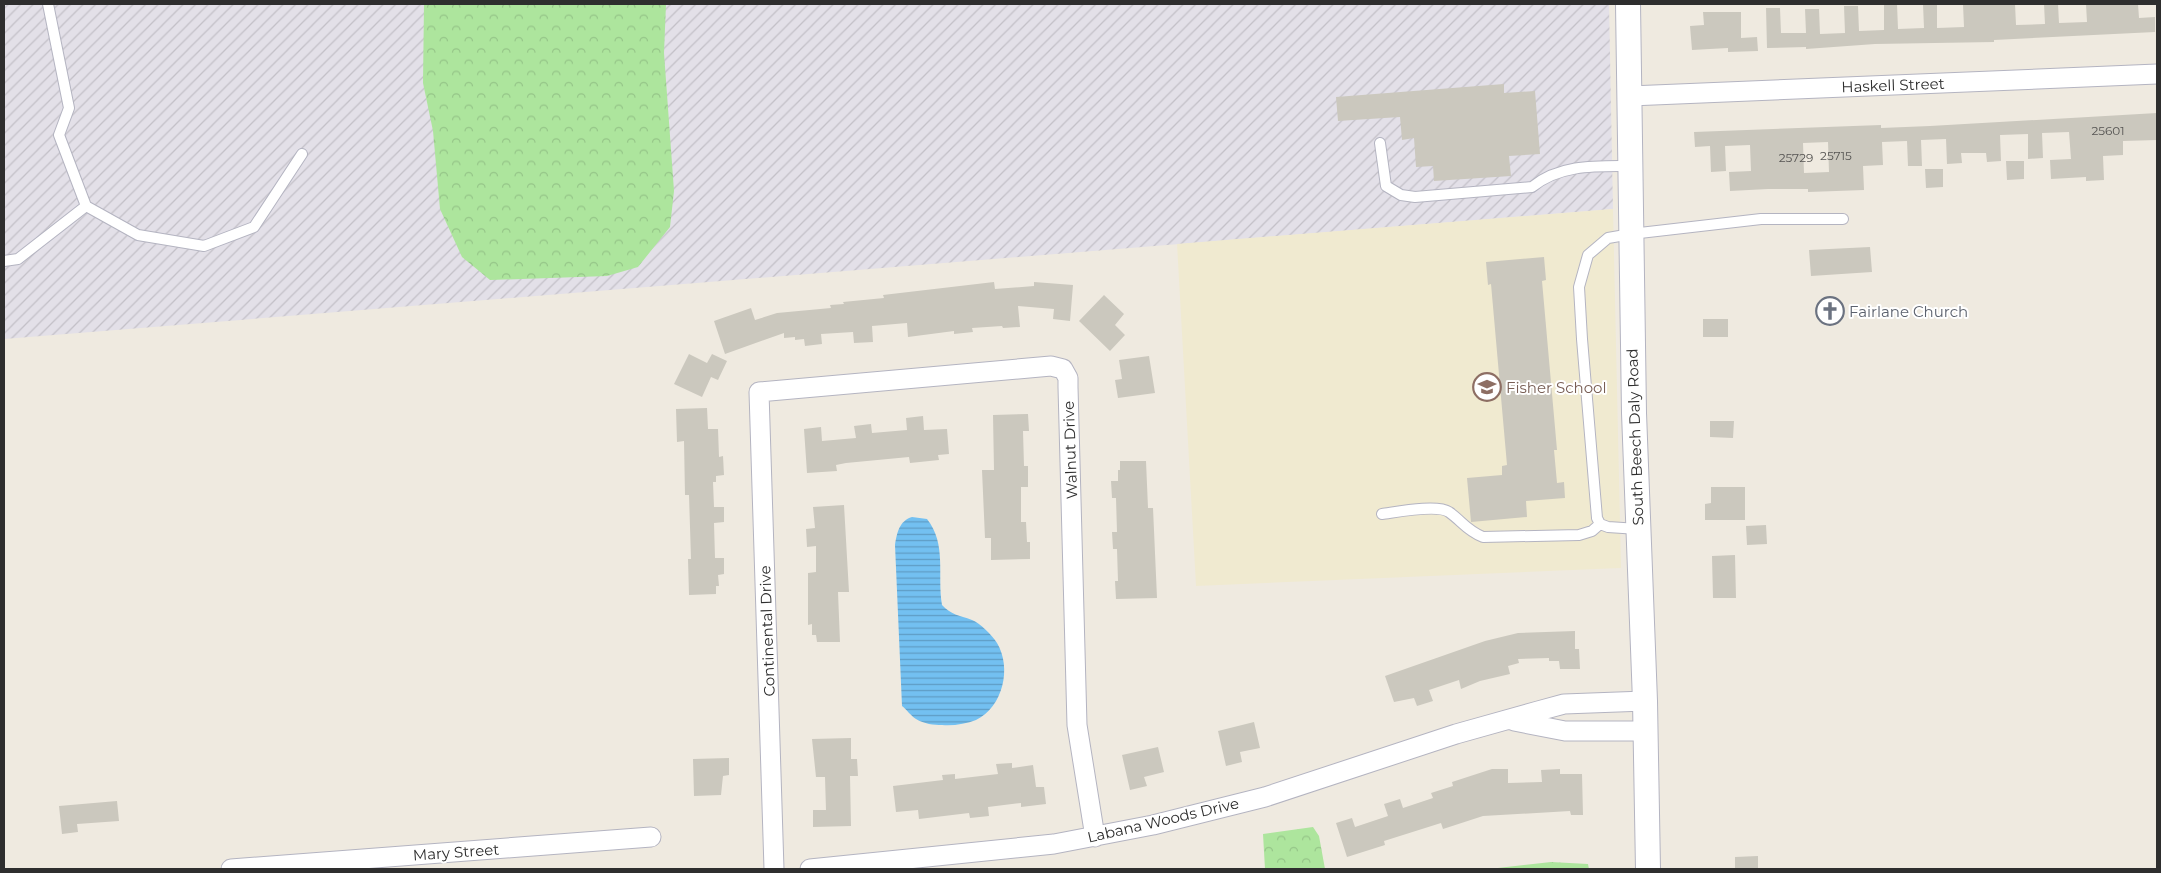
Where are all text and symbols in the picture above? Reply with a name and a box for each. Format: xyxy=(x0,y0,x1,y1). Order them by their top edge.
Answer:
street label: Haskell Street xyxy=(1841,74,1945,96)
house number: 25601 xyxy=(2091,123,2125,138)
house number: 25715 xyxy=(1820,148,1852,163)
house number: 25729 xyxy=(1779,150,1813,165)
church icon: Fairlane Church xyxy=(1815,296,1845,326)
place label: Fairlane Church xyxy=(1849,302,1968,321)
street label: South Beech Daly Road xyxy=(1622,348,1648,526)
school or university icon: Fisher School xyxy=(1472,372,1502,402)
place label: Fisher School xyxy=(1506,378,1607,397)
street label: Walnut Drive xyxy=(1059,401,1081,499)
street label: Continental Drive xyxy=(755,565,779,697)
street label: Labana Woods Drive xyxy=(1085,793,1241,847)
street label: Mary Street xyxy=(412,840,500,864)

